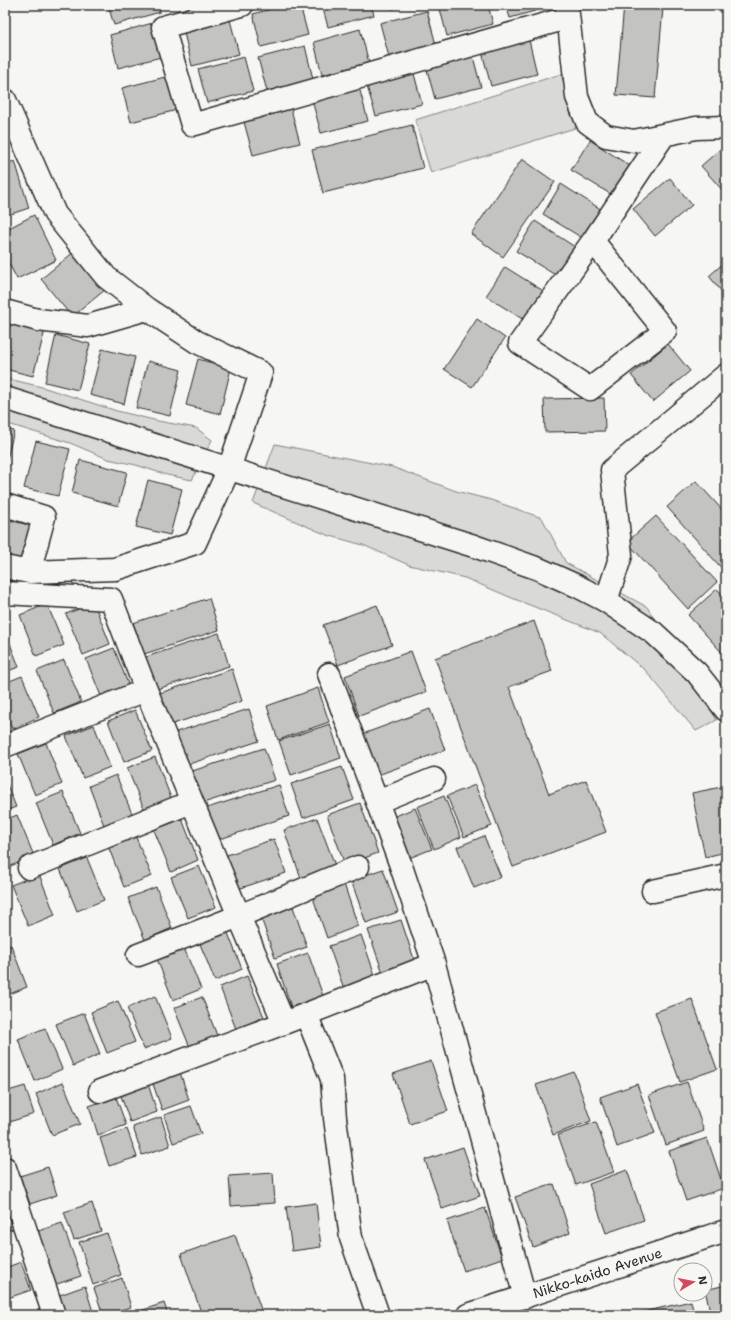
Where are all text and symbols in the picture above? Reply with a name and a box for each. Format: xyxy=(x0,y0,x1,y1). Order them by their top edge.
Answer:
street label: Nikko-kaido Avenue xyxy=(530,1243,664,1302)
north arrow xyxy=(673,1262,713,1302)
text: N xyxy=(694,1275,711,1286)

